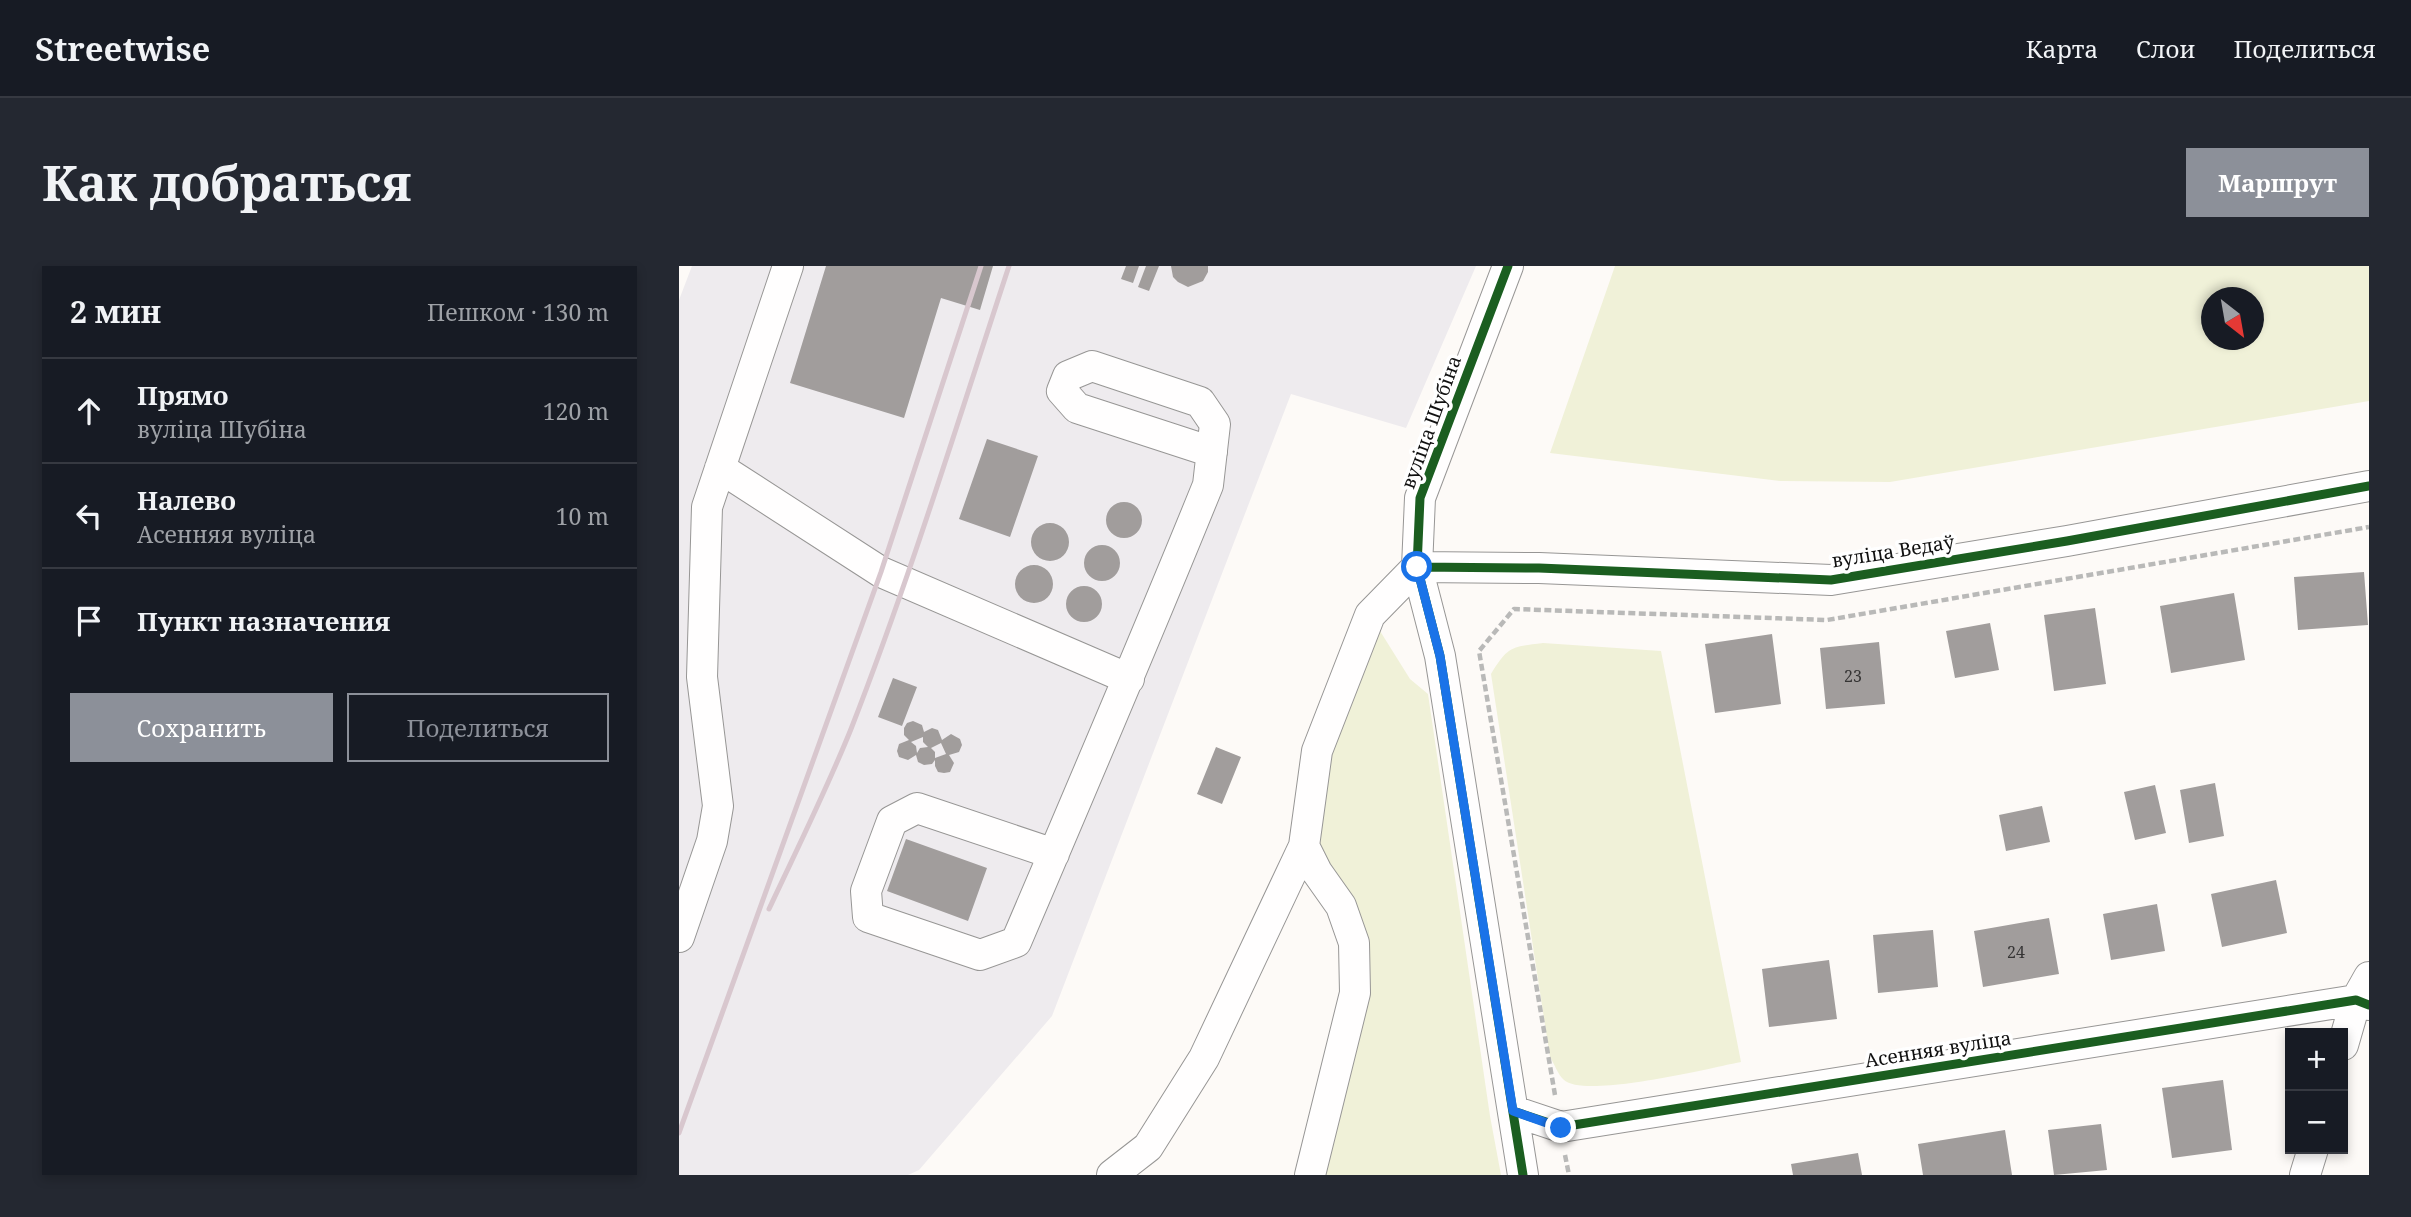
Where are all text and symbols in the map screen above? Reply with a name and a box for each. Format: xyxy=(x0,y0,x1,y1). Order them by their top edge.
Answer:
text: Streetwise xyxy=(35,26,210,71)
text: Карта xyxy=(2026,32,2098,65)
text: Слои xyxy=(2136,32,2196,65)
text: Поделиться xyxy=(2234,32,2376,65)
button: Маршрут xyxy=(2186,148,2369,217)
text: Как добраться xyxy=(42,149,411,215)
north arrow xyxy=(2201,287,2264,350)
text: 2 мин xyxy=(70,291,161,332)
text: Пешком · 130 m xyxy=(427,296,609,328)
street label: вуліца Шубіна xyxy=(1395,352,1467,492)
text: Прямо xyxy=(137,377,228,413)
icon: ahead xyxy=(70,392,108,430)
text: 120 m xyxy=(543,395,609,427)
text: вуліца Шубіна xyxy=(137,413,307,445)
text: Налево xyxy=(137,482,236,518)
icon: left xyxy=(70,497,108,535)
text: 10 m xyxy=(556,500,609,532)
text: Асенняя вуліца xyxy=(137,518,316,550)
street label: вуліца Ведаў xyxy=(1830,528,1956,574)
route start xyxy=(1401,551,1432,582)
icon: arrive xyxy=(70,602,108,640)
text: Пункт назначения xyxy=(137,603,390,639)
house number: 23 xyxy=(1844,665,1862,687)
button: Сохранить xyxy=(70,693,333,762)
button: Поделиться xyxy=(347,693,609,762)
house number: 24 xyxy=(2007,941,2025,963)
street label: Асенняя вуліца xyxy=(1863,1025,2013,1073)
map controls xyxy=(2285,1028,2348,1154)
button: + xyxy=(2285,1028,2348,1091)
button: − xyxy=(2285,1091,2348,1154)
route end xyxy=(1545,1112,1576,1143)

